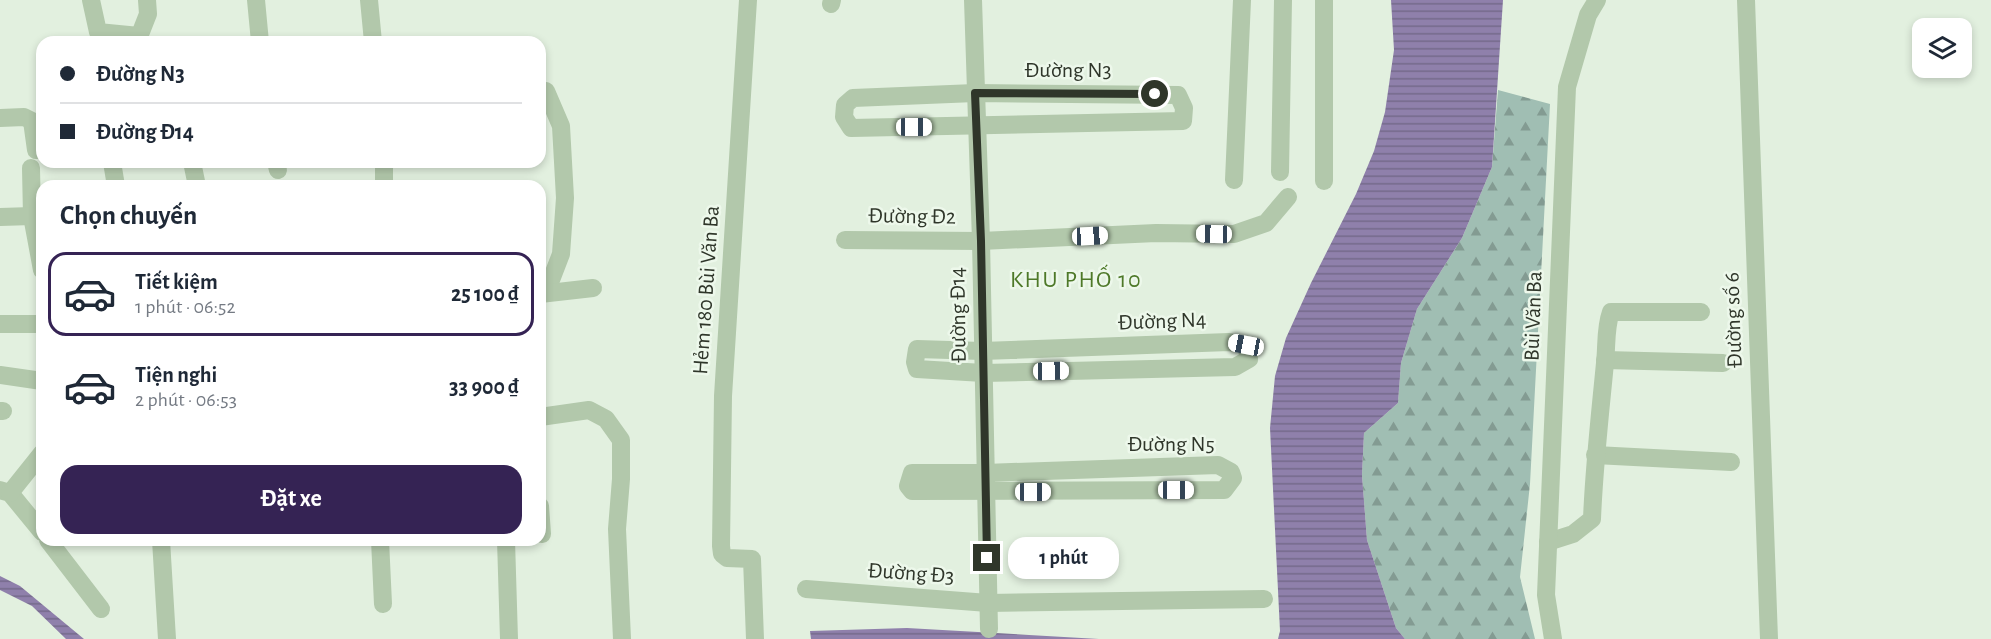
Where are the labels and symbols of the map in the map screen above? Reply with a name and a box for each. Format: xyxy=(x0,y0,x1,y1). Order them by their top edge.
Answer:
street label: Đường N3 xyxy=(1024,59,1112,81)
route start xyxy=(1141,80,1168,107)
car xyxy=(896,118,932,136)
street label: Đường Đ2 xyxy=(868,204,956,228)
street label: Hẻm 180 Bùi Văn Ba xyxy=(689,205,723,375)
car xyxy=(1196,225,1232,243)
car xyxy=(1072,226,1108,246)
district label: KHU PHỐ 10 xyxy=(1010,264,1142,292)
street label: Đường Đ14 xyxy=(946,267,970,363)
street label: Bùi Văn Ba xyxy=(1520,271,1546,361)
street label: Đường số 6 xyxy=(1720,272,1746,368)
street label: Đường N4 xyxy=(1117,308,1207,334)
car xyxy=(1227,333,1265,357)
car xyxy=(1033,362,1069,380)
street label: Đường N5 xyxy=(1127,433,1215,455)
car xyxy=(1158,481,1194,499)
car xyxy=(1015,483,1051,501)
callout: 1 phút xyxy=(1008,537,1119,579)
route end xyxy=(973,544,1000,571)
street label: Đường Đ3 xyxy=(867,559,955,587)

